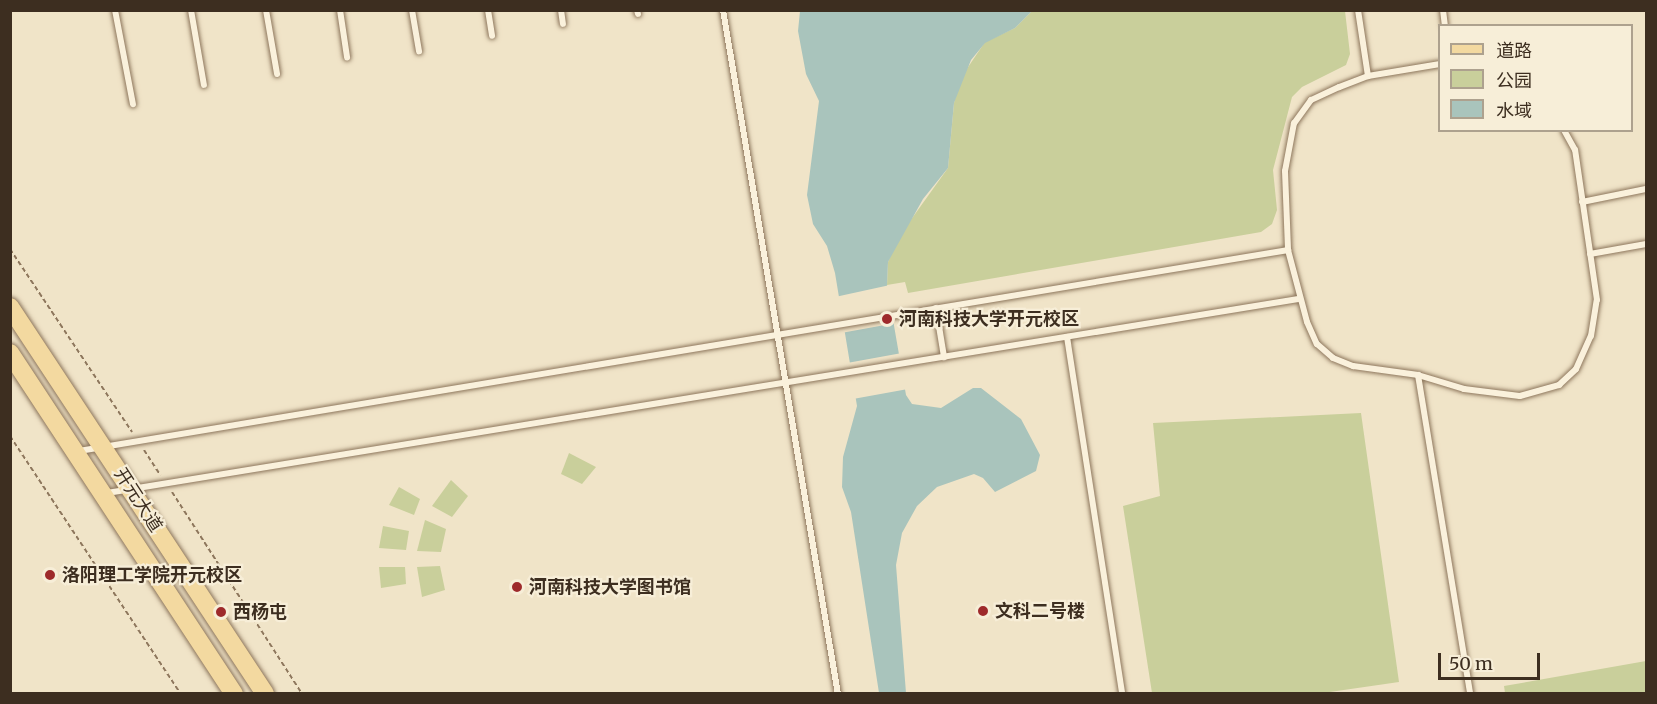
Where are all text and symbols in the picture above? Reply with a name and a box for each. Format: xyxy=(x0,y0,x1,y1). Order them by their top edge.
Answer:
legend xyxy=(1438,24,1633,132)
text: 道路 xyxy=(1496,39,1532,62)
text: 公园 xyxy=(1496,69,1532,92)
text: 水域 xyxy=(1496,99,1532,122)
place label: 河南科技大学开元校区 xyxy=(899,308,1079,330)
marker: 河南科技大学开元校区 xyxy=(880,312,894,326)
street label: 开元大道 xyxy=(109,464,167,536)
place label: 洛阳理工学院开元校区 xyxy=(62,564,242,586)
marker: 洛阳理工学院开元校区 xyxy=(43,568,57,582)
place label: 河南科技大学图书馆 xyxy=(529,576,691,598)
marker: 河南科技大学图书馆 xyxy=(510,580,524,594)
place label: 文科二号楼 xyxy=(995,600,1085,622)
place label: 西杨屯 xyxy=(233,601,287,623)
marker: 文科二号楼 xyxy=(976,604,990,618)
marker: 西杨屯 xyxy=(214,605,228,619)
scale bar xyxy=(1441,641,1543,679)
text: 50 m xyxy=(1449,652,1493,675)

